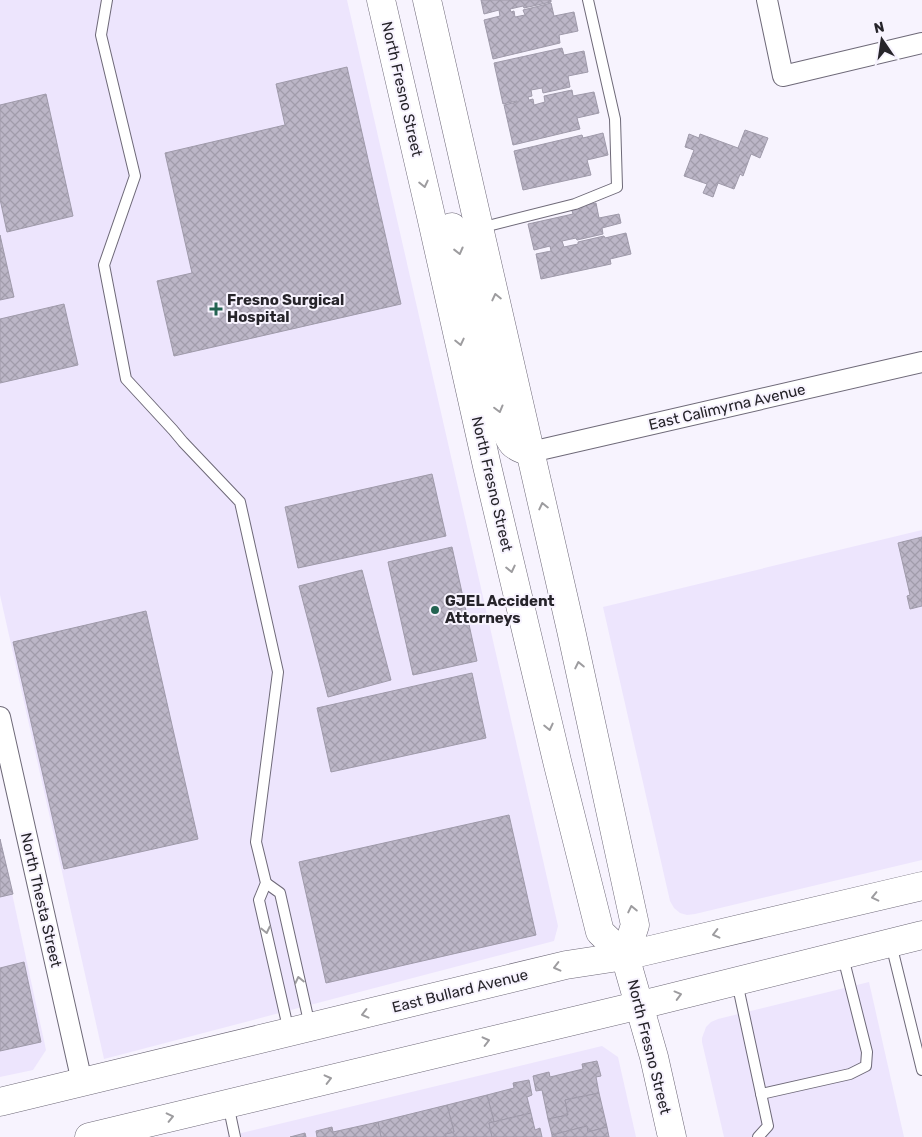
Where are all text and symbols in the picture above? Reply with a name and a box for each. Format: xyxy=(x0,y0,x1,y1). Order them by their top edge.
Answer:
north arrow xyxy=(857,15,907,65)
text: N xyxy=(872,18,886,37)
street label: North Fresno Street xyxy=(378,20,426,159)
one-way arrow xyxy=(418,179,429,188)
one-way arrow xyxy=(453,247,464,256)
place label: Fresno Surgical Hospital xyxy=(227,291,344,326)
one-way arrow xyxy=(491,292,502,301)
marker: Fresno Surgical Hospital xyxy=(209,302,223,316)
one-way arrow xyxy=(454,338,465,347)
street label: East Calimyrna Avenue xyxy=(647,380,807,434)
one-way arrow xyxy=(493,404,504,413)
street label: North Fresno Street xyxy=(468,415,516,554)
one-way arrow xyxy=(539,502,549,511)
one-way arrow xyxy=(505,565,516,574)
place label: GJEL Accident Attorneys xyxy=(445,592,554,627)
marker: GJEL Accident Attorneys xyxy=(429,604,441,616)
one-way arrow xyxy=(574,660,585,669)
one-way arrow xyxy=(543,723,554,732)
street label: North Thesta Street xyxy=(17,831,65,969)
one-way arrow xyxy=(870,891,879,902)
one-way arrow xyxy=(627,905,637,914)
one-way arrow xyxy=(260,926,271,935)
one-way arrow xyxy=(712,928,721,939)
one-way arrow xyxy=(553,961,562,972)
street label: East Bullard Avenue xyxy=(390,965,530,1017)
one-way arrow xyxy=(294,975,305,984)
street label: North Fresno Street xyxy=(624,978,674,1116)
one-way arrow xyxy=(674,991,682,1001)
one-way arrow xyxy=(361,1008,370,1019)
one-way arrow xyxy=(482,1036,491,1047)
one-way arrow xyxy=(324,1074,333,1085)
one-way arrow xyxy=(166,1112,175,1123)

